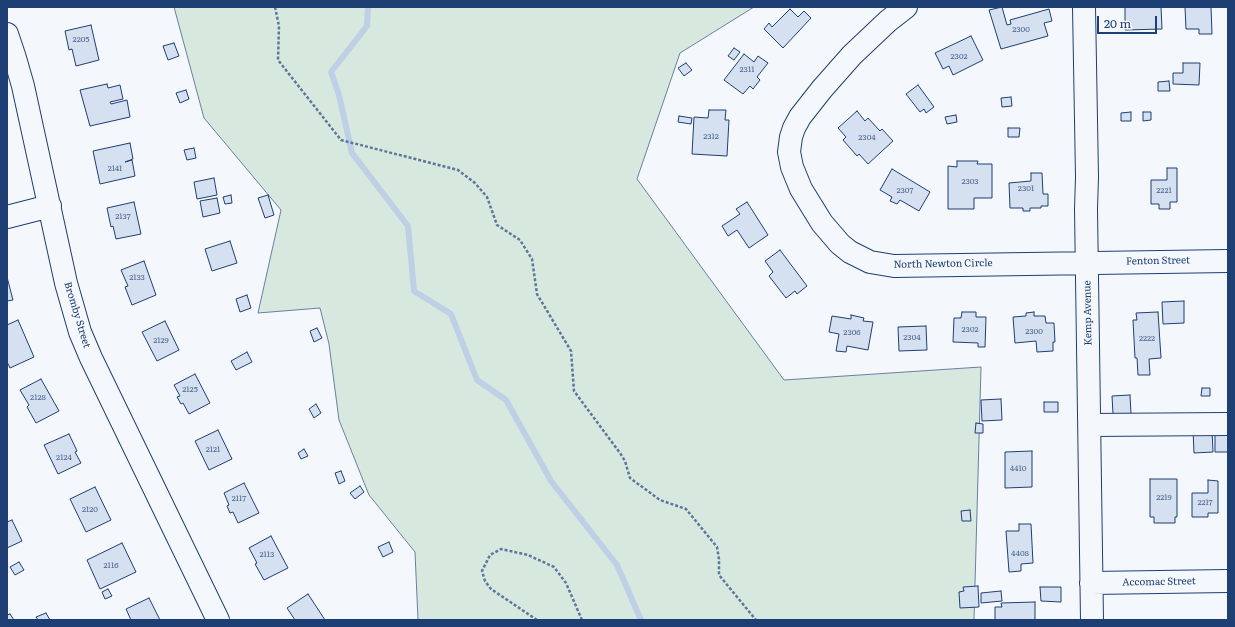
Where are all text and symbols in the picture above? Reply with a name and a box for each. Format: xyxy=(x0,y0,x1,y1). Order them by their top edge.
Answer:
scale bar xyxy=(1099,8,1159,34)
text: 20 m xyxy=(1104,14,1131,32)
house number: 2300 xyxy=(1012,25,1030,35)
house number: 2205 xyxy=(73,35,89,45)
house number: 2302 xyxy=(951,52,967,62)
house number: 2311 xyxy=(740,65,754,75)
house number: 2312 xyxy=(703,132,719,142)
house number: 2304 xyxy=(858,133,876,143)
house number: 2141 xyxy=(108,164,122,174)
house number: 2303 xyxy=(961,177,979,187)
house number: 2301 xyxy=(1018,184,1034,194)
house number: 2307 xyxy=(896,186,914,196)
house number: 2221 xyxy=(1156,186,1172,196)
house number: 2137 xyxy=(115,212,131,222)
street label: Fenton Street xyxy=(1126,254,1190,268)
street label: North Newton Circle xyxy=(893,257,993,271)
house number: 2133 xyxy=(129,273,145,283)
street label: Bromby Street xyxy=(61,280,93,350)
street label: Kemp Avenue xyxy=(1081,280,1095,346)
house number: 2302 xyxy=(962,325,978,335)
house number: 2300 xyxy=(1025,327,1043,337)
house number: 2306 xyxy=(843,328,861,338)
house number: 2304 xyxy=(903,333,921,343)
house number: 2222 xyxy=(1139,334,1155,344)
house number: 2129 xyxy=(153,336,169,346)
house number: 2125 xyxy=(182,385,198,395)
house number: 2128 xyxy=(30,393,46,403)
house number: 2121 xyxy=(206,445,220,455)
house number: 2124 xyxy=(56,453,72,463)
house number: 4410 xyxy=(1010,464,1026,474)
house number: 2219 xyxy=(1156,493,1172,503)
house number: 2117 xyxy=(232,494,246,504)
house number: 2217 xyxy=(1197,498,1213,508)
house number: 2120 xyxy=(82,505,98,515)
house number: 4408 xyxy=(1011,549,1029,559)
house number: 2113 xyxy=(260,550,274,560)
house number: 2116 xyxy=(104,561,118,571)
street label: Accomac Street xyxy=(1122,575,1196,589)

